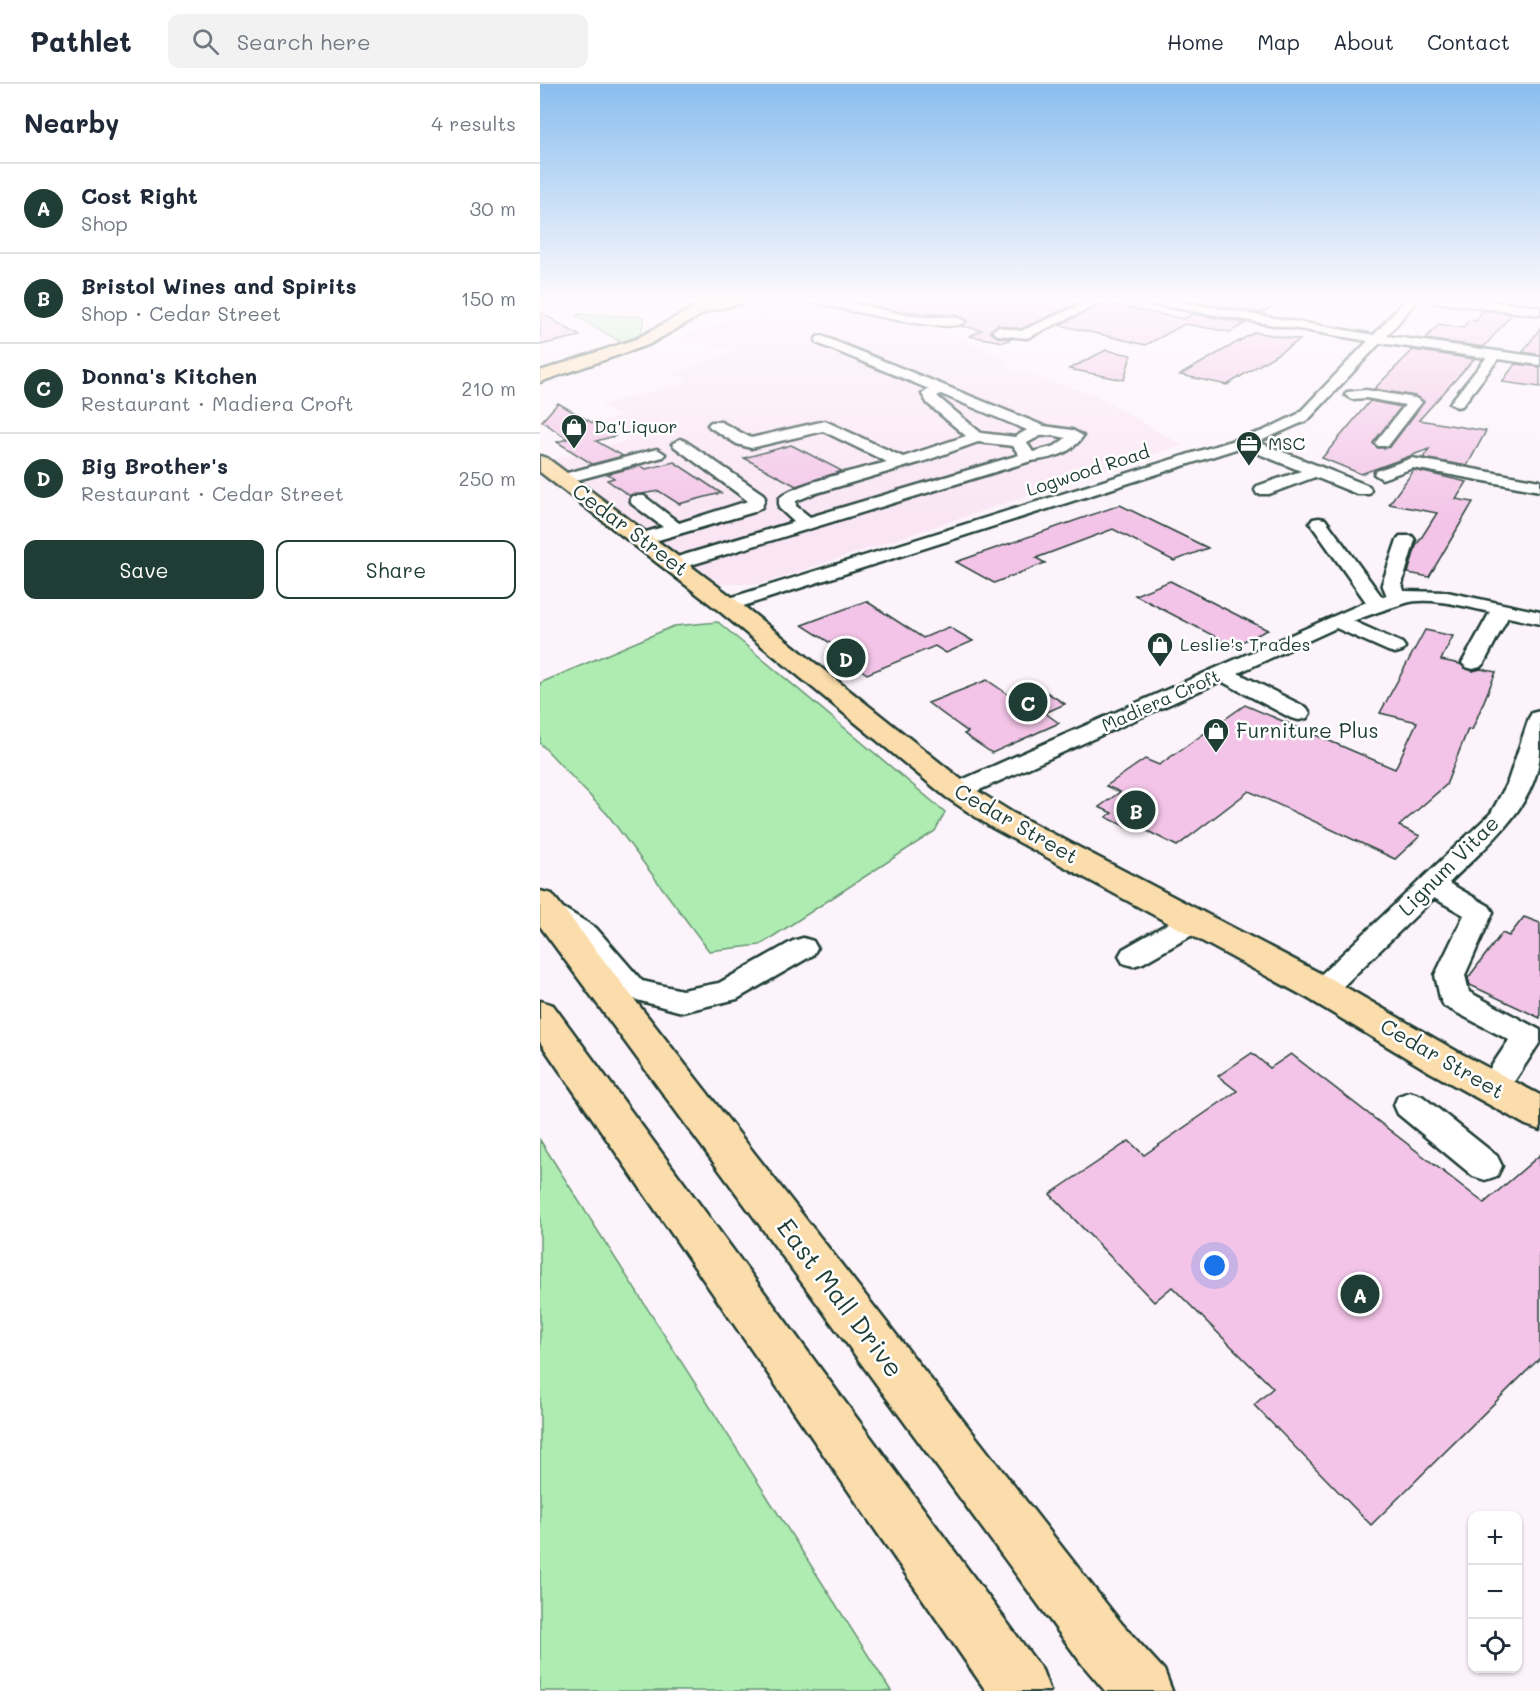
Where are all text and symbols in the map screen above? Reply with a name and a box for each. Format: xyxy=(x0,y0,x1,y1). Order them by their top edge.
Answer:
search box xyxy=(168,14,588,68)
text: Pathlet xyxy=(30,23,132,59)
icon: search xyxy=(189,25,222,58)
text: Search here xyxy=(237,27,371,56)
text: Home xyxy=(1167,28,1224,55)
text: Map xyxy=(1257,28,1300,55)
text: About xyxy=(1333,28,1394,55)
text: Contact xyxy=(1427,28,1510,55)
text: Nearby xyxy=(24,106,119,140)
text: 4 results xyxy=(431,110,516,136)
text: Cost Right xyxy=(81,181,198,210)
text: A xyxy=(37,195,50,221)
text: 30 m xyxy=(470,195,516,221)
text: Shop xyxy=(81,210,128,236)
text: Bristol Wines and Spirits xyxy=(81,271,357,300)
text: B xyxy=(37,285,50,311)
text: 150 m xyxy=(461,285,516,311)
text: Shop · Cedar Street xyxy=(81,300,281,326)
text: Donna's Kitchen xyxy=(81,361,257,390)
text: C xyxy=(36,375,51,401)
text: 210 m xyxy=(461,375,516,401)
text: Restaurant · Madiera Croft xyxy=(81,390,353,416)
shop icon: Da'Liquor xyxy=(559,412,589,450)
place label: Da'Liquor xyxy=(594,414,678,438)
office icon: MSC xyxy=(1234,429,1264,467)
place label: MSC xyxy=(1268,431,1305,455)
street label: Logwood Road xyxy=(1023,439,1152,501)
text: Big Brother's xyxy=(81,451,228,480)
text: D xyxy=(36,465,51,491)
text: 250 m xyxy=(459,465,516,491)
street label: Cedar Street xyxy=(567,476,694,581)
text: Restaurant · Cedar Street xyxy=(81,480,344,506)
button: Save xyxy=(24,540,264,599)
button: Share xyxy=(276,540,516,599)
shop icon: Leslie's Trades xyxy=(1145,630,1175,668)
place label: Leslie's Trades xyxy=(1180,632,1311,656)
pin: D xyxy=(826,636,866,680)
street label: Madiera Croft xyxy=(1098,663,1224,737)
pin: C xyxy=(1008,680,1048,724)
shop icon: Furniture Plus xyxy=(1201,716,1231,754)
place label: Furniture Plus xyxy=(1236,716,1379,743)
street label: Cedar Street xyxy=(950,776,1083,869)
pin: B xyxy=(1116,788,1156,832)
street label: Lignum Vitae xyxy=(1392,809,1504,921)
street label: Cedar Street xyxy=(1376,1011,1509,1104)
street label: East Mall Drive xyxy=(770,1211,912,1384)
your location xyxy=(1200,1251,1229,1280)
pin: A xyxy=(1340,1272,1380,1316)
map controls xyxy=(1468,1511,1522,1673)
button: + xyxy=(1468,1511,1522,1565)
button: − xyxy=(1468,1565,1522,1619)
button: locate xyxy=(1468,1619,1522,1673)

